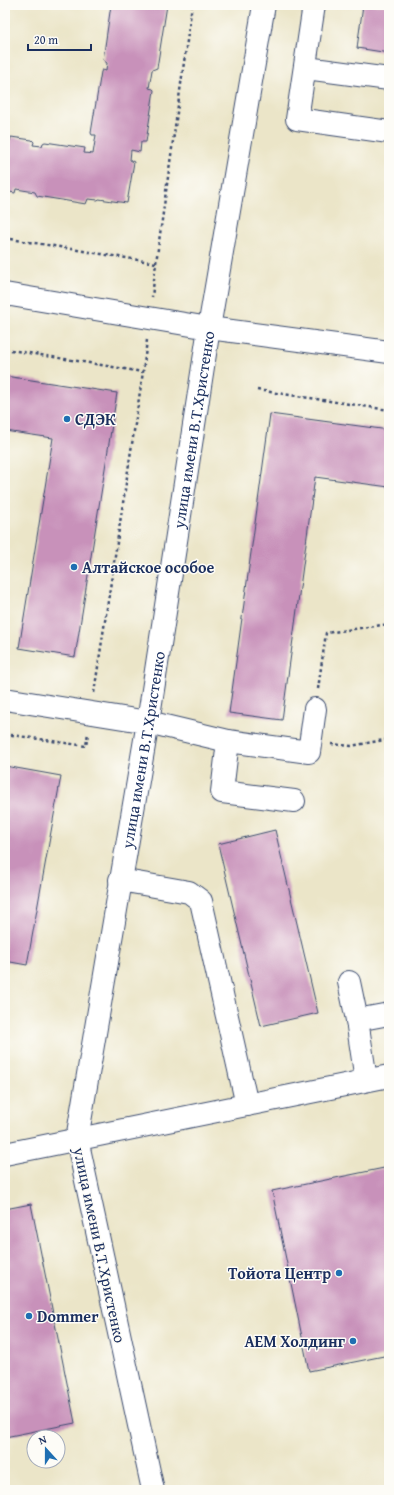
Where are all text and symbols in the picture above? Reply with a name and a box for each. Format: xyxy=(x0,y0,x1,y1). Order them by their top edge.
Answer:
scale bar xyxy=(28,26,91,52)
text: 20 m xyxy=(34,31,58,48)
street label: улица имени В.Т.Христенко xyxy=(166,329,220,531)
place label: СДЭК xyxy=(75,407,116,431)
marker: СДЭК xyxy=(62,414,72,424)
place label: Алтайское особое xyxy=(82,555,215,579)
marker: Алтайское особое xyxy=(69,562,79,572)
street label: улица имени В.Т.Христенко xyxy=(115,649,171,851)
street label: улица имени В.Т.Христенко xyxy=(67,1144,132,1345)
place label: Тойота Центр xyxy=(228,1261,331,1285)
marker: Тойота Центр xyxy=(334,1268,344,1278)
place label: Dommer xyxy=(37,1304,99,1328)
marker: Dommer xyxy=(24,1311,34,1321)
place label: АЕМ Холдинг xyxy=(244,1329,346,1353)
marker: АЕМ Холдинг xyxy=(348,1336,358,1346)
north arrow xyxy=(26,1429,66,1469)
text: N xyxy=(36,1431,49,1448)

